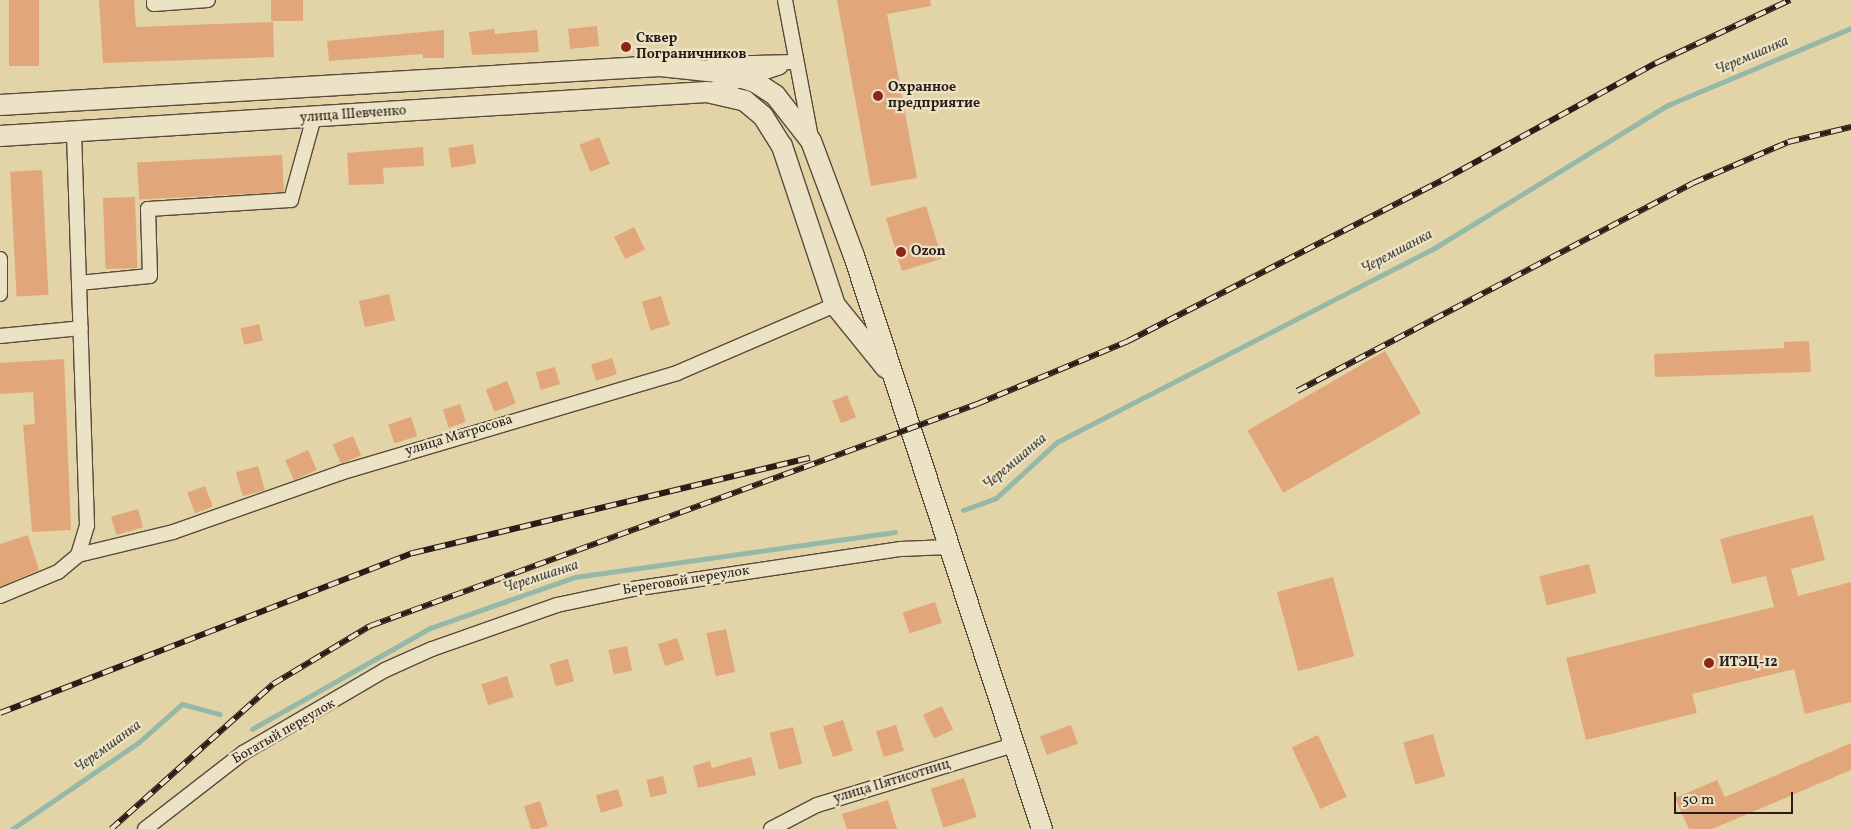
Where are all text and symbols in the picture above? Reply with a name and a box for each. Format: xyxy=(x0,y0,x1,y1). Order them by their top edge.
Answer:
place label: Сквер Пограничников xyxy=(636,31,746,64)
water label: Черемшанка xyxy=(1712,32,1792,80)
marker: Сквер Пограничников xyxy=(620,41,632,53)
place label: Охранное предприятие xyxy=(888,80,980,112)
marker: Охранное предприятие xyxy=(872,90,884,102)
street label: улица Шевченко xyxy=(299,103,407,127)
water label: Черемшанка xyxy=(1358,226,1436,278)
place label: Ozon xyxy=(911,244,946,260)
marker: Ozon xyxy=(895,246,907,258)
street label: улица Матросова xyxy=(403,412,515,460)
water label: Черемшанка xyxy=(979,430,1051,494)
water label: Черемшанка xyxy=(501,556,581,598)
street label: Береговой переулок xyxy=(621,563,751,599)
place label: ИТЭЦ-12 xyxy=(1719,655,1777,671)
marker: ИТЭЦ-12 xyxy=(1703,657,1715,669)
street label: Богатый переулок xyxy=(230,696,338,768)
water label: Черемшанка xyxy=(71,717,145,777)
street label: улица Пятисотниц xyxy=(832,756,952,808)
scale bar xyxy=(1676,782,1795,814)
text: 50 m xyxy=(1682,790,1714,811)

